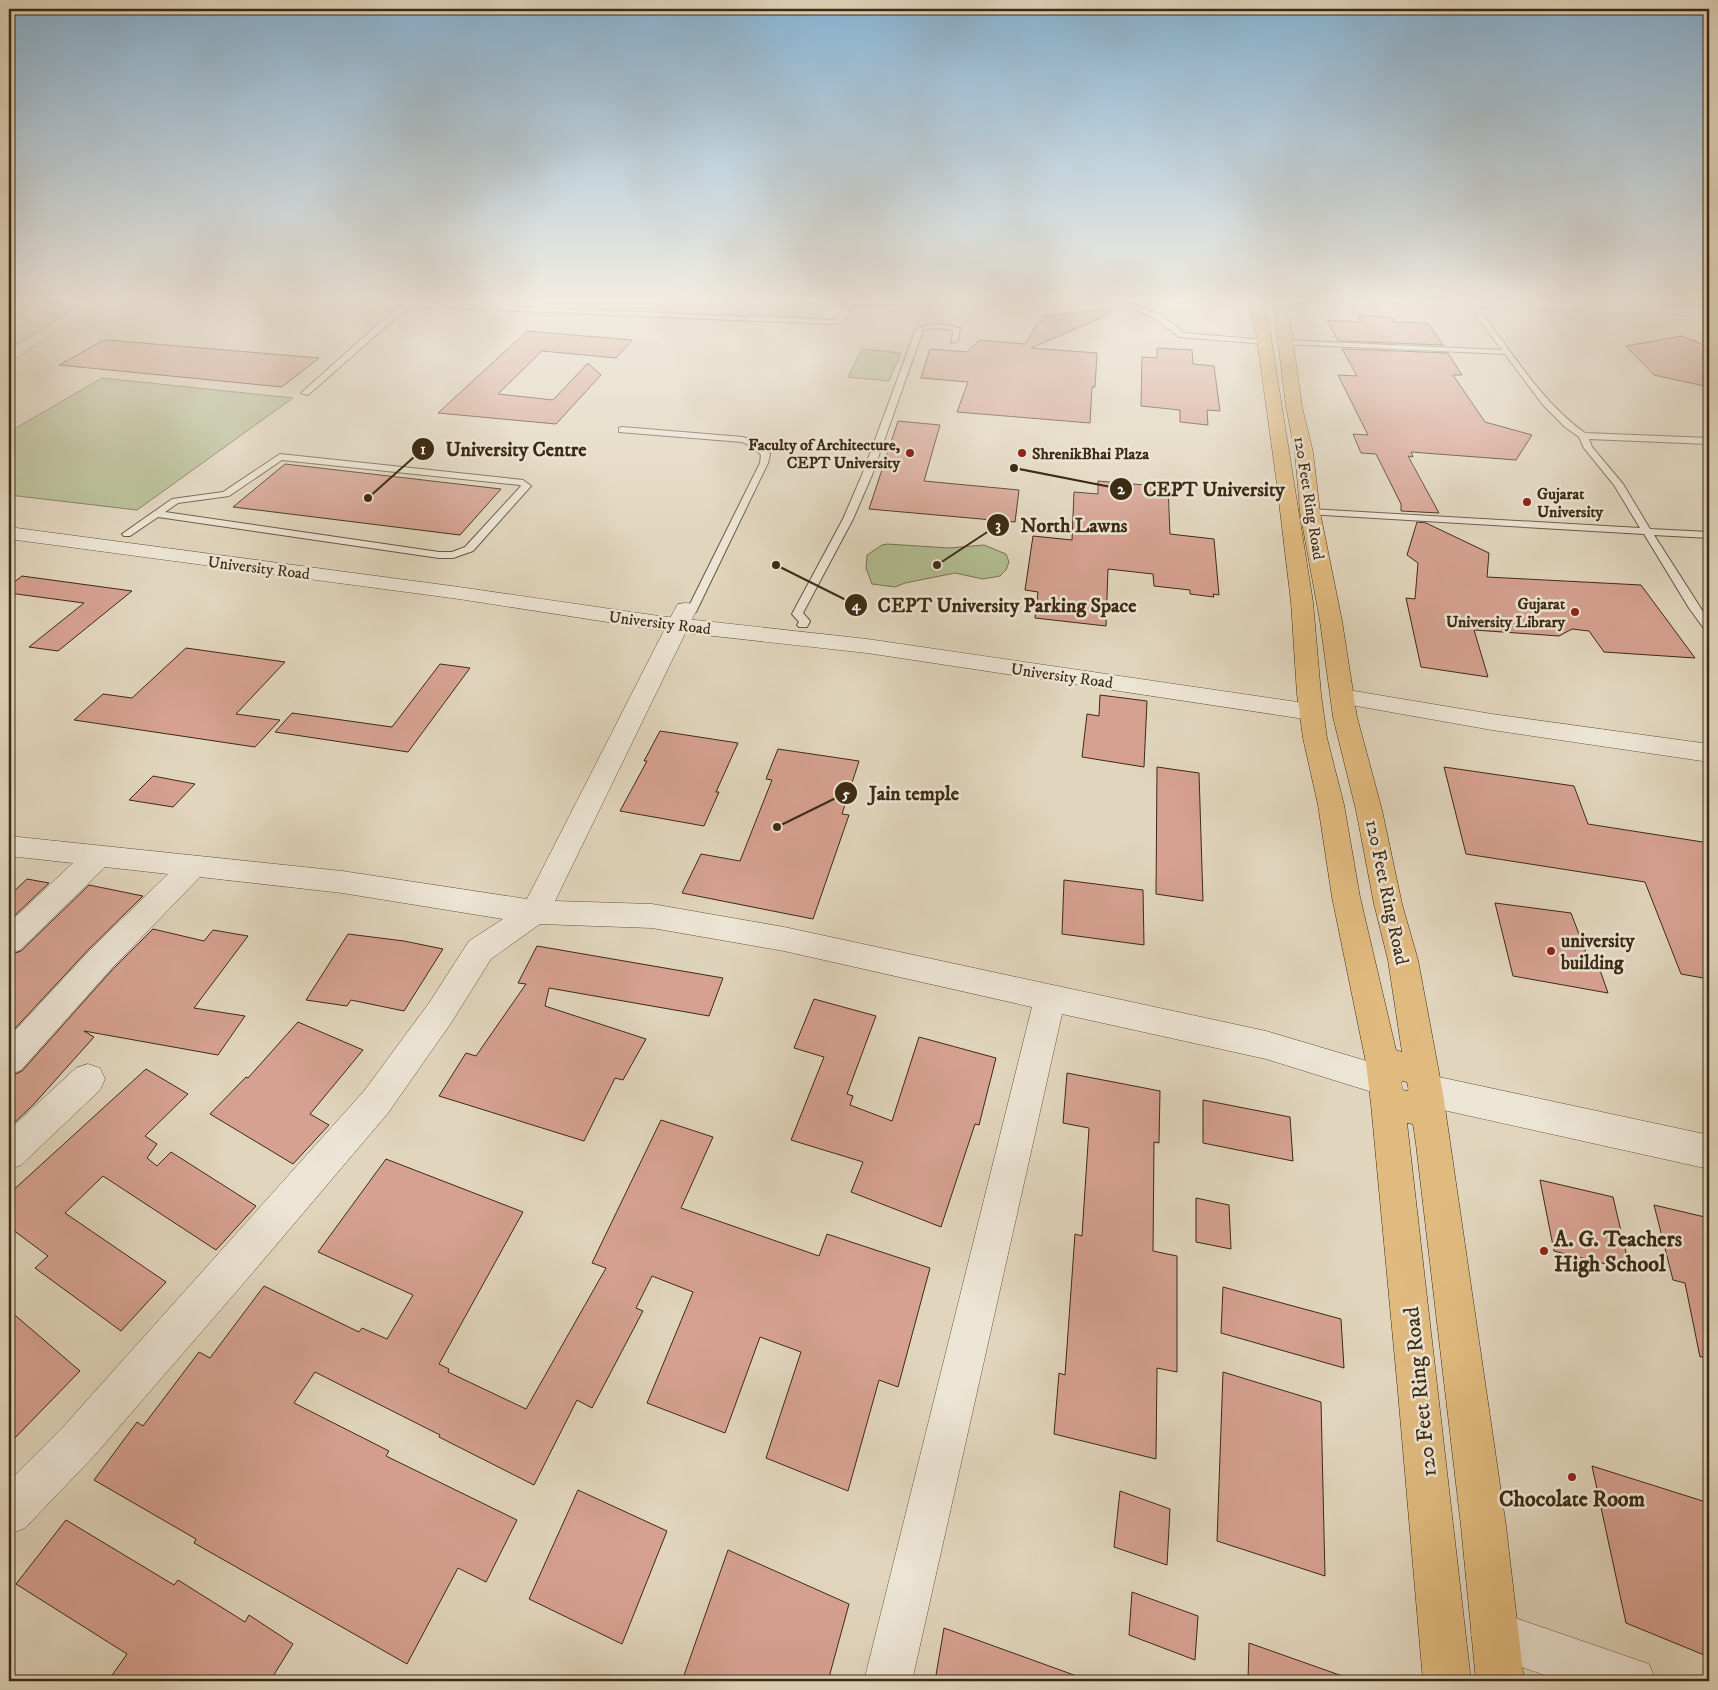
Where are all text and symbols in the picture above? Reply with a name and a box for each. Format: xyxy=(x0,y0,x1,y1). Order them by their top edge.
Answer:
callout: University Centre xyxy=(411,431,597,466)
place label: Faculty of Architecture, CEPT University xyxy=(748,435,901,473)
street label: 120 Feet Ring Road xyxy=(1289,435,1329,561)
text: University Centre xyxy=(445,438,587,463)
text: 1 xyxy=(420,440,426,459)
place label: ShrenikBhai Plaza xyxy=(1032,444,1150,464)
marker: Faculty of Architecture, CEPT University xyxy=(904,447,916,459)
marker: ShrenikBhai Plaza xyxy=(1016,447,1028,459)
callout: CEPT University xyxy=(1108,471,1295,506)
text: CEPT University xyxy=(1143,478,1285,503)
text: 2 xyxy=(1117,480,1125,499)
place label: Gujarat University xyxy=(1537,484,1604,522)
marker: Gujarat University xyxy=(1521,496,1533,508)
callout: North Lawns xyxy=(986,508,1138,543)
text: North Lawns xyxy=(1020,514,1128,539)
text: 3 xyxy=(995,516,1001,535)
street label: University Road xyxy=(207,552,311,584)
callout: CEPT University Parking Space xyxy=(843,587,1147,622)
text: CEPT University Parking Space xyxy=(878,594,1137,619)
place label: Gujarat University Library xyxy=(1446,594,1566,632)
text: 4 xyxy=(851,596,862,615)
marker: Gujarat University Library xyxy=(1569,606,1581,618)
street label: University Road xyxy=(608,607,712,639)
street label: University Road xyxy=(1010,659,1114,693)
callout: Jain temple xyxy=(834,776,968,811)
text: Jain temple xyxy=(867,782,960,807)
text: 5 xyxy=(841,785,850,804)
street label: 120 Feet Ring Road xyxy=(1360,818,1413,967)
place label: university building xyxy=(1560,930,1636,975)
marker: university building xyxy=(1545,945,1557,957)
place label: A. G. Teachers High School xyxy=(1553,1226,1683,1278)
marker: A. G. Teachers High School xyxy=(1538,1245,1550,1257)
street label: 120 Feet Ring Road xyxy=(1398,1305,1443,1478)
marker: Chocolate Room xyxy=(1566,1471,1578,1483)
place label: Chocolate Room xyxy=(1499,1486,1646,1513)

